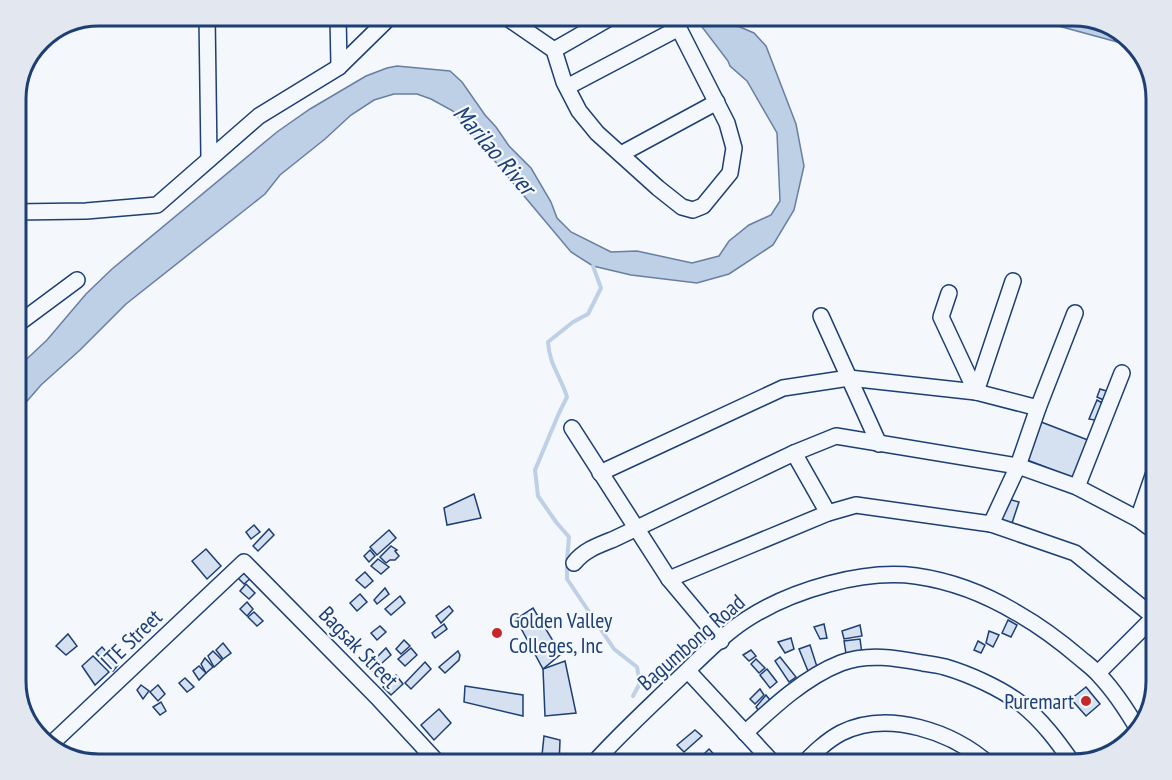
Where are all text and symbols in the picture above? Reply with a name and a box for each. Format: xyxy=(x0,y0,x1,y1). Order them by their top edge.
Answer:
water label: Marilao River xyxy=(447,98,544,204)
street label: Bagumbong Road xyxy=(632,588,750,696)
street label: Bagsak Street xyxy=(313,600,405,694)
street label: ITE Street xyxy=(94,603,168,675)
place label: Golden Valley Colleges, Inc xyxy=(509,606,613,659)
marker: Golden Valley Colleges, Inc xyxy=(490,626,504,640)
place label: Puremart xyxy=(1004,687,1074,715)
marker: Puremart xyxy=(1079,694,1093,708)

